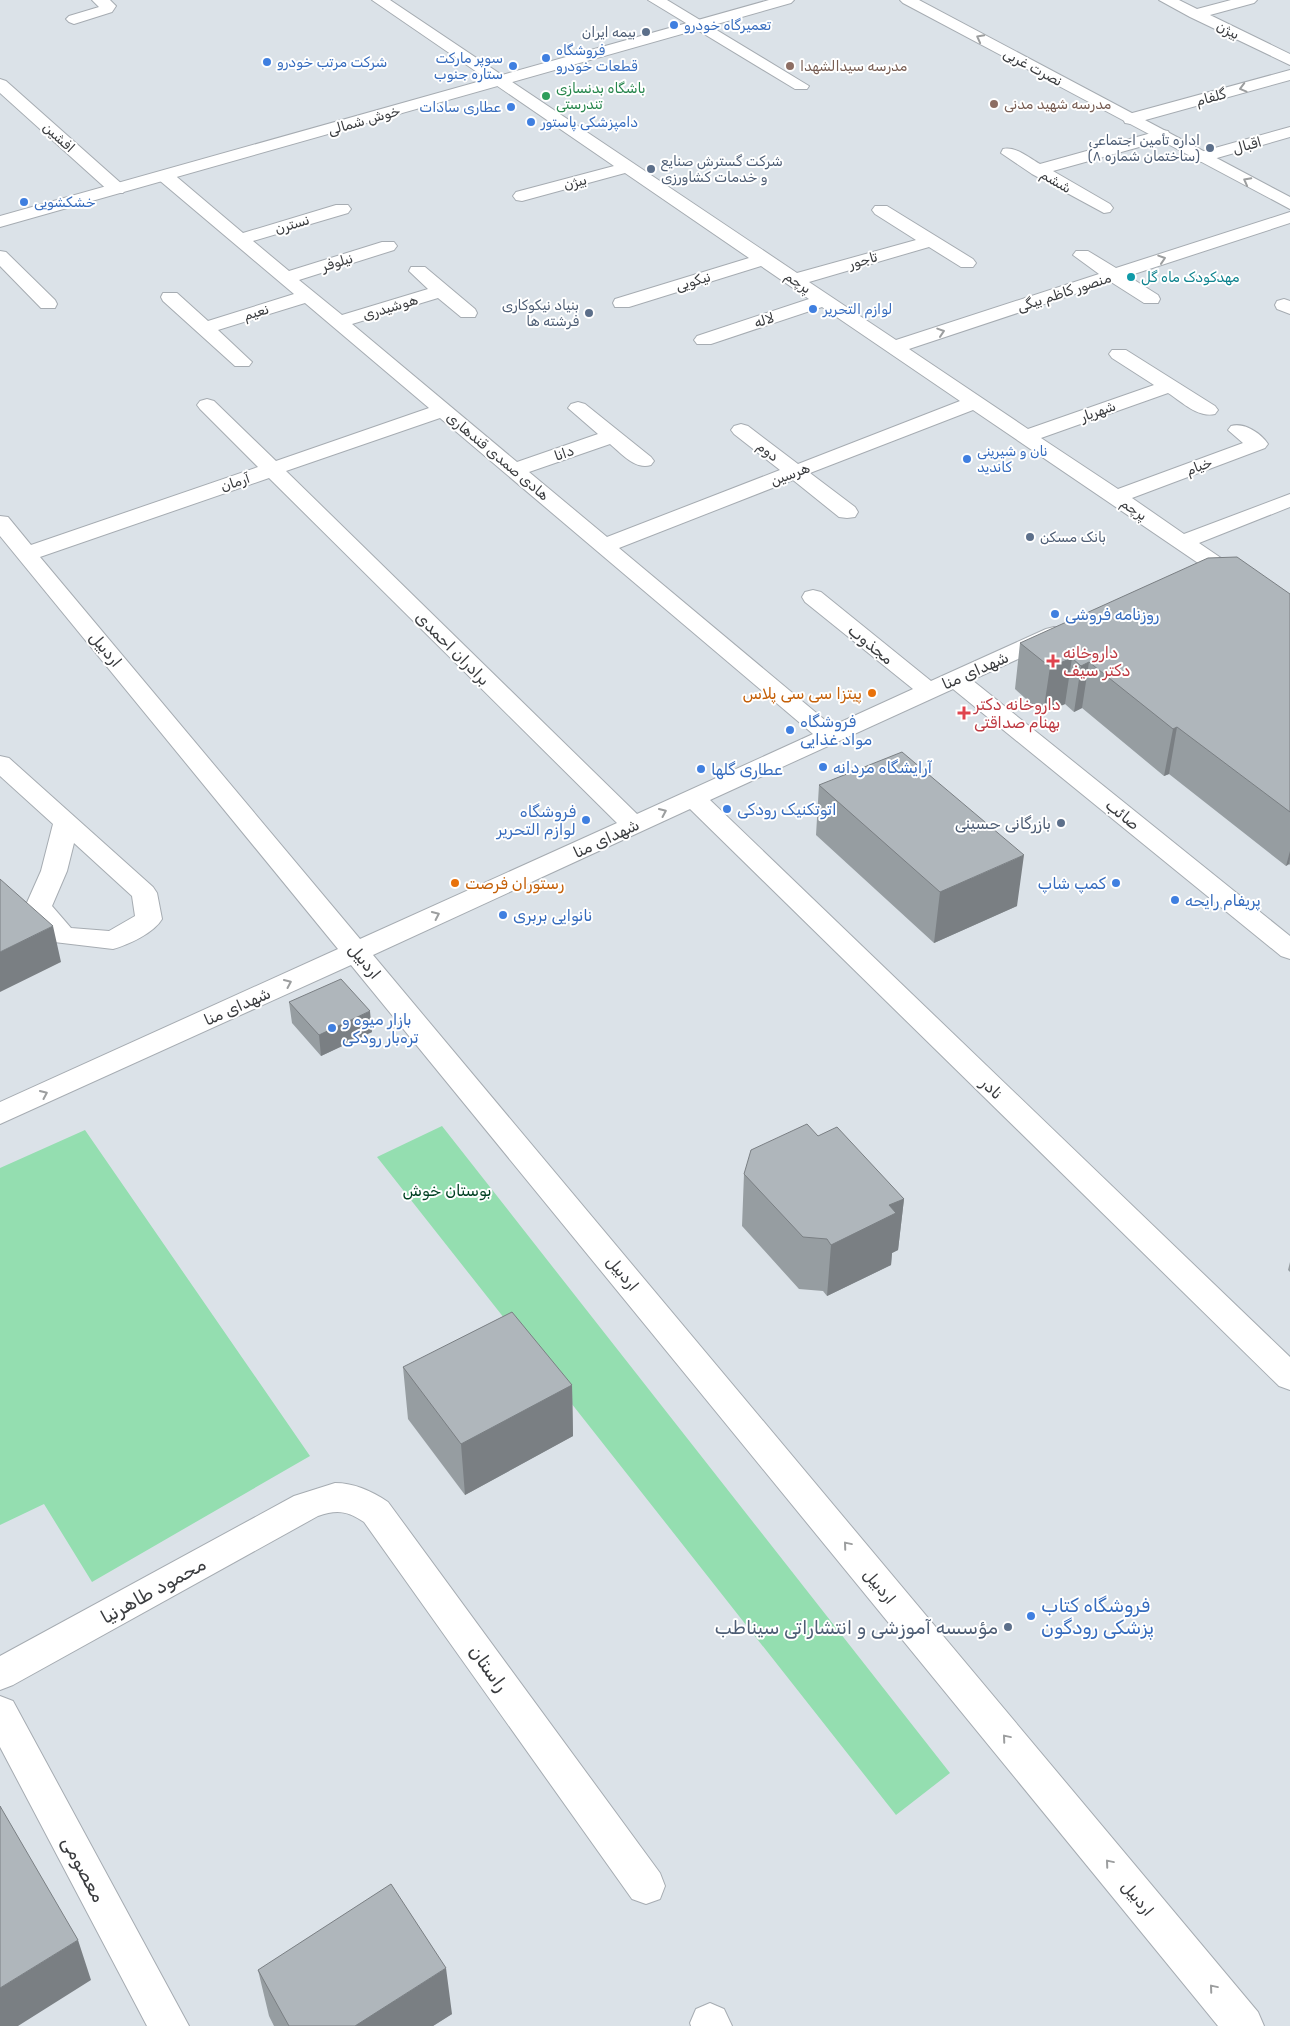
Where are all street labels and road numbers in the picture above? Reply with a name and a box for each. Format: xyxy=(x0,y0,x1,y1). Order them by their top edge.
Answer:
street label: بیژن xyxy=(1213,18,1242,43)
street label: نصرت غربی xyxy=(1000,45,1065,90)
street label: گلفام xyxy=(1194,85,1229,111)
street label: خوش شمالی xyxy=(326,102,403,139)
street label: افشین xyxy=(39,119,78,156)
street label: اقبال xyxy=(1231,133,1264,158)
street label: ششم xyxy=(1037,166,1074,197)
street label: بیژن xyxy=(562,171,589,194)
street label: نسترن xyxy=(273,211,312,238)
street label: تاجور xyxy=(846,248,880,273)
street label: نیلوفر xyxy=(318,250,355,276)
street label: پرچم xyxy=(781,267,814,298)
street label: نیکویی xyxy=(673,268,713,295)
street label: منصور کاظم بیگی xyxy=(1015,269,1113,316)
street label: هوشیدری xyxy=(360,291,420,324)
street label: نعیم xyxy=(241,301,271,324)
street label: لاله xyxy=(752,309,776,332)
street label: شهریار xyxy=(1077,398,1118,426)
street label: هادی صمدی قندهاری xyxy=(443,409,552,504)
street label: دوم xyxy=(753,438,782,466)
street label: دانا xyxy=(552,442,576,465)
street label: خیام xyxy=(1184,454,1215,480)
street label: هرسین xyxy=(768,459,812,490)
street label: آرمان xyxy=(218,470,252,495)
street label: پرچم xyxy=(1117,494,1150,525)
street label: برادران احمدی xyxy=(411,607,494,690)
street label: مجذوب xyxy=(844,620,897,669)
street label: اردبیل xyxy=(85,628,126,671)
street label: شهدای منا xyxy=(939,647,1012,694)
street label: صائب xyxy=(1102,795,1144,834)
street label: شهدای منا xyxy=(570,815,643,863)
street label: اردبیل xyxy=(344,940,385,983)
street label: شهدای منا xyxy=(201,983,274,1030)
street label: نادر xyxy=(975,1073,1007,1104)
street label: اردبیل xyxy=(602,1252,643,1295)
street label: محمود طاهرنیا xyxy=(97,1552,210,1629)
street label: اردبیل xyxy=(859,1565,900,1608)
street label: راستان xyxy=(464,1641,513,1696)
street label: معصومی xyxy=(57,1832,110,1906)
street label: اردبیل xyxy=(1117,1877,1158,1920)

